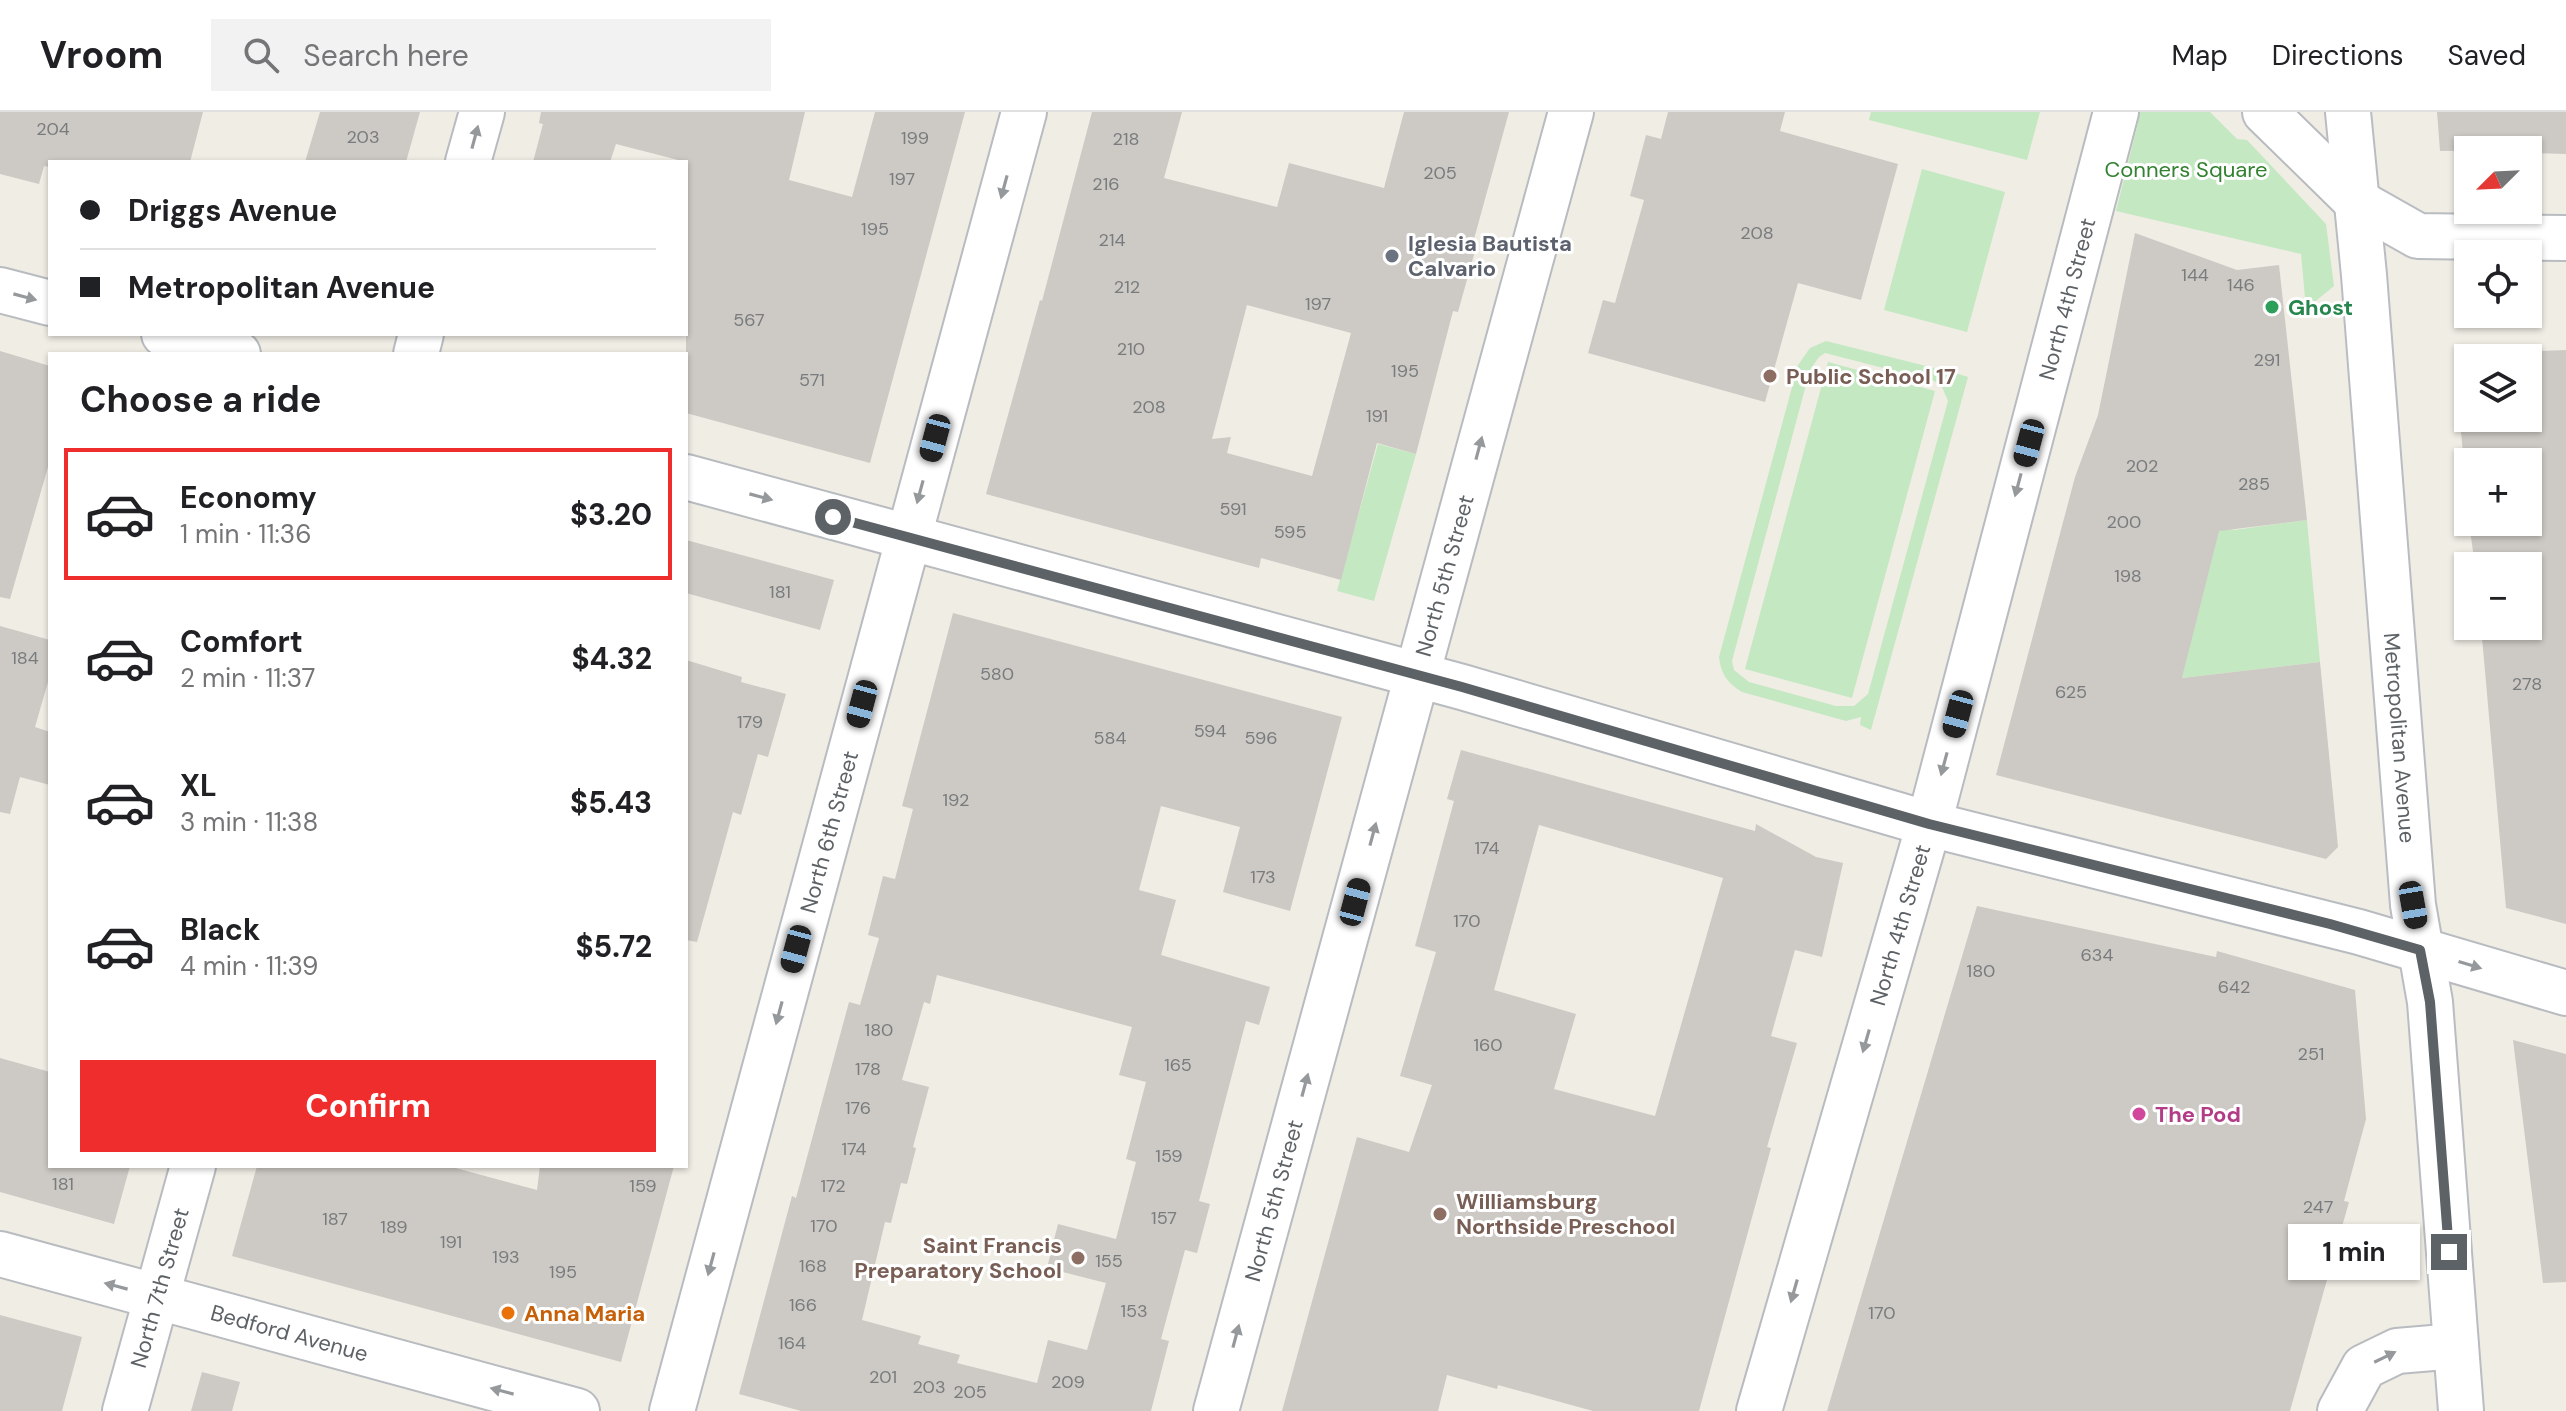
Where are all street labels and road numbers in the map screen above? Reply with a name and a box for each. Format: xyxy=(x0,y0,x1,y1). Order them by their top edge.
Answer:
street label: North 4th Street xyxy=(2032,215,2103,383)
street label: North 5th Street xyxy=(1409,492,1481,660)
street label: Metropolitan Avenue xyxy=(2377,632,2422,844)
street label: North 6th Street xyxy=(794,748,865,916)
street label: North 4th Street xyxy=(1863,841,1937,1009)
street label: North 5th Street xyxy=(1238,1117,1310,1285)
street label: North 7th Street xyxy=(124,1205,196,1371)
street label: Bedford Avenue xyxy=(207,1298,371,1368)

